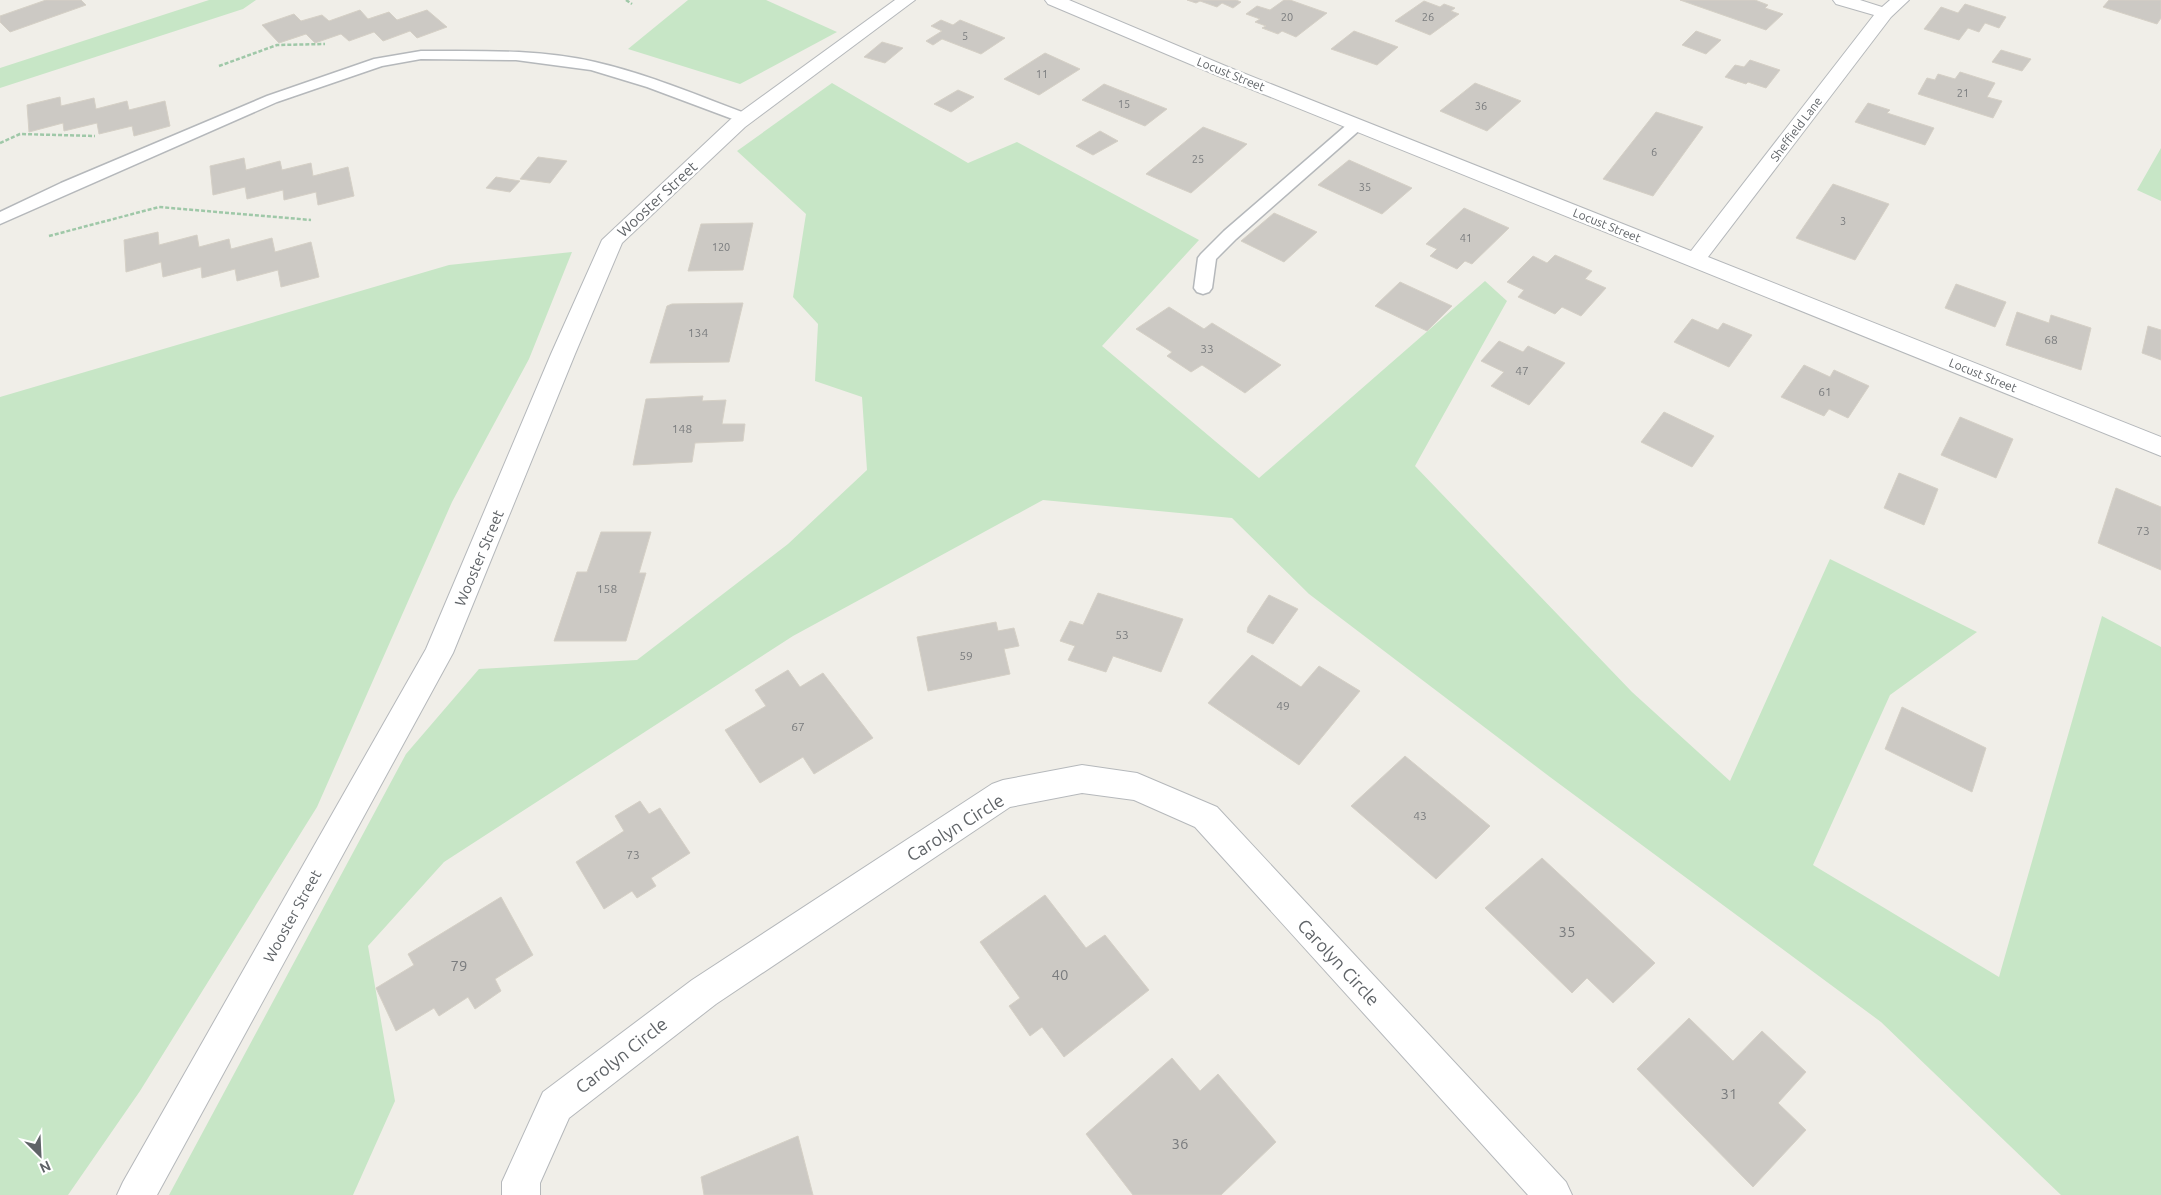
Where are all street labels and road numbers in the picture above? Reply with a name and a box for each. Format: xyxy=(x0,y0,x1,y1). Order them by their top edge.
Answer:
street label: Locust Street xyxy=(1195,55,1267,94)
street label: Sheffield Lane xyxy=(1768,94,1824,164)
street label: Wooster Street xyxy=(614,158,700,240)
street label: Locust Street xyxy=(1571,206,1643,245)
street label: Locust Street xyxy=(1947,356,2019,395)
street label: Wooster Street xyxy=(451,507,507,609)
street label: Carolyn Circle xyxy=(903,789,1007,865)
street label: Wooster Street xyxy=(260,867,324,965)
street label: Carolyn Circle xyxy=(1294,915,1384,1009)
street label: Carolyn Circle xyxy=(571,1013,671,1097)

